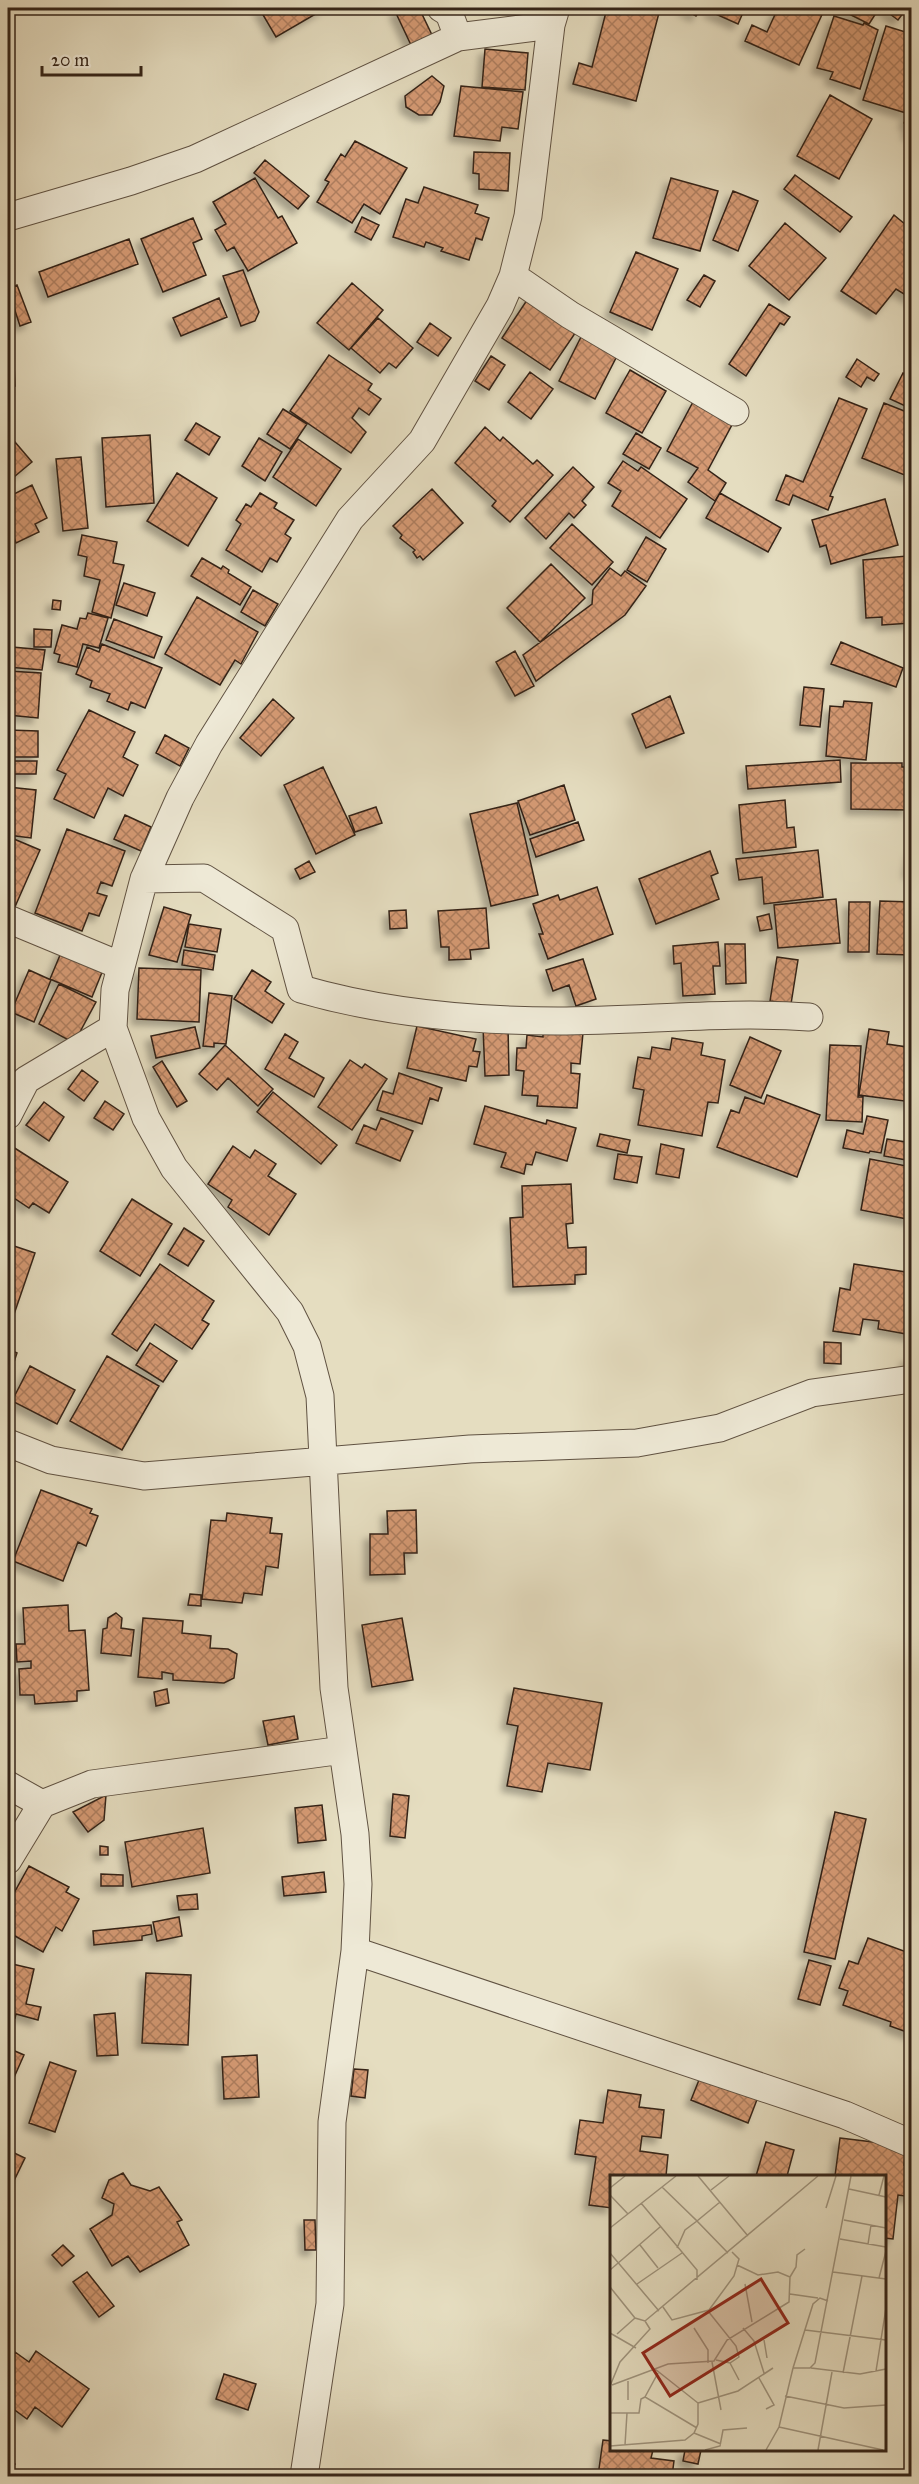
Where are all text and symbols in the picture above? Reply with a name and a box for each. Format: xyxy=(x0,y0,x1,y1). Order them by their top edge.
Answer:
scale bar xyxy=(42,39,141,77)
text: 20 m xyxy=(51,49,89,71)
inset map xyxy=(610,2175,886,2451)

